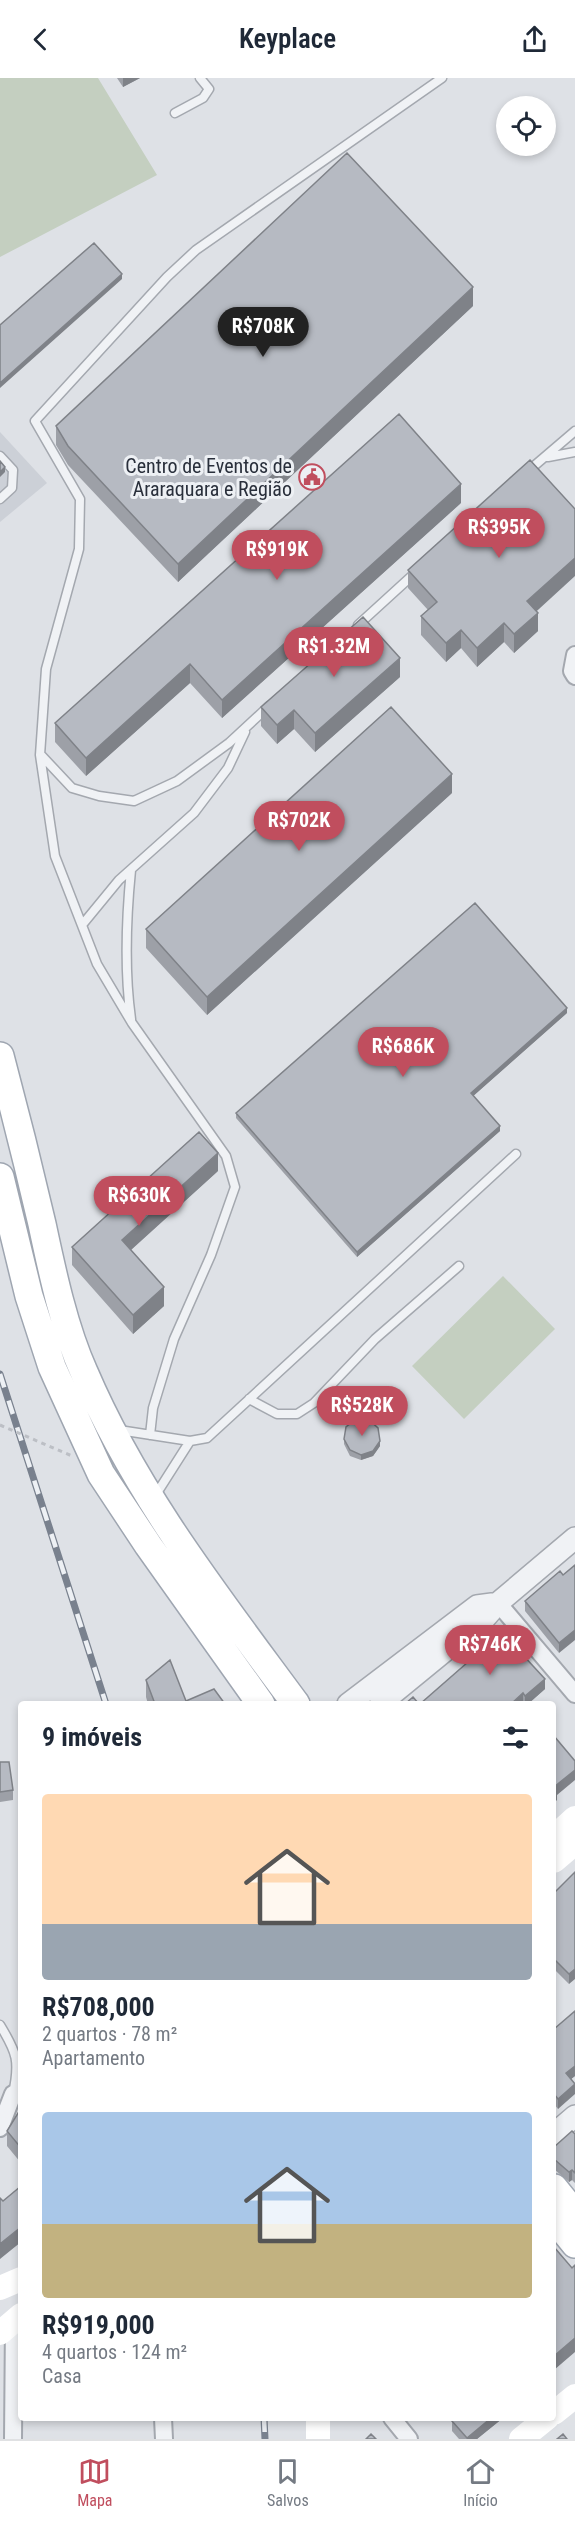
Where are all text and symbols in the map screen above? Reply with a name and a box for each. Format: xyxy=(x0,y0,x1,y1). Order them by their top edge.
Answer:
icon: back xyxy=(24,23,57,56)
text: Keyplace xyxy=(239,23,336,55)
icon: share xyxy=(518,23,551,56)
map controls xyxy=(496,96,556,156)
button: locate xyxy=(496,96,556,156)
pin: R$708K xyxy=(214,307,312,358)
text: R$708K xyxy=(232,314,294,338)
place label: Centro de Eventos de Araraquara e Região xyxy=(125,454,292,501)
public building icon: Centro de Eventos de Araraquara e Região xyxy=(297,462,327,492)
pin: R$395K xyxy=(450,508,548,559)
text: R$395K xyxy=(468,515,530,539)
pin: R$919K xyxy=(228,530,326,581)
text: R$919K xyxy=(246,537,308,561)
pin: R$1.32M xyxy=(279,627,389,678)
text: R$1.32M xyxy=(298,634,370,658)
pin: R$702K xyxy=(250,801,348,852)
text: R$702K xyxy=(268,808,330,832)
pin: R$686K xyxy=(354,1027,452,1078)
text: R$686K xyxy=(372,1034,434,1058)
pin: R$630K xyxy=(90,1176,188,1227)
text: R$630K xyxy=(108,1183,170,1207)
pin: R$528K xyxy=(313,1386,411,1437)
text: R$528K xyxy=(331,1393,393,1417)
pin: R$746K xyxy=(441,1625,539,1676)
text: R$746K xyxy=(459,1632,521,1656)
icon: filters xyxy=(499,1721,532,1754)
text: 9 imóveis xyxy=(42,1722,142,1752)
icon: home xyxy=(233,1833,341,1941)
text: R$708,000 xyxy=(42,1992,155,2022)
text: 2 quartos · 78 m² xyxy=(42,2022,177,2046)
text: Apartamento xyxy=(42,2046,145,2070)
icon: home xyxy=(233,2151,341,2259)
text: R$919,000 xyxy=(42,2310,155,2340)
text: 4 quartos · 124 m² xyxy=(42,2340,187,2364)
text: Casa xyxy=(42,2364,82,2388)
tab: Mapa xyxy=(77,2455,113,2510)
tab: Salvos xyxy=(267,2455,309,2510)
tab: Início xyxy=(463,2455,498,2510)

